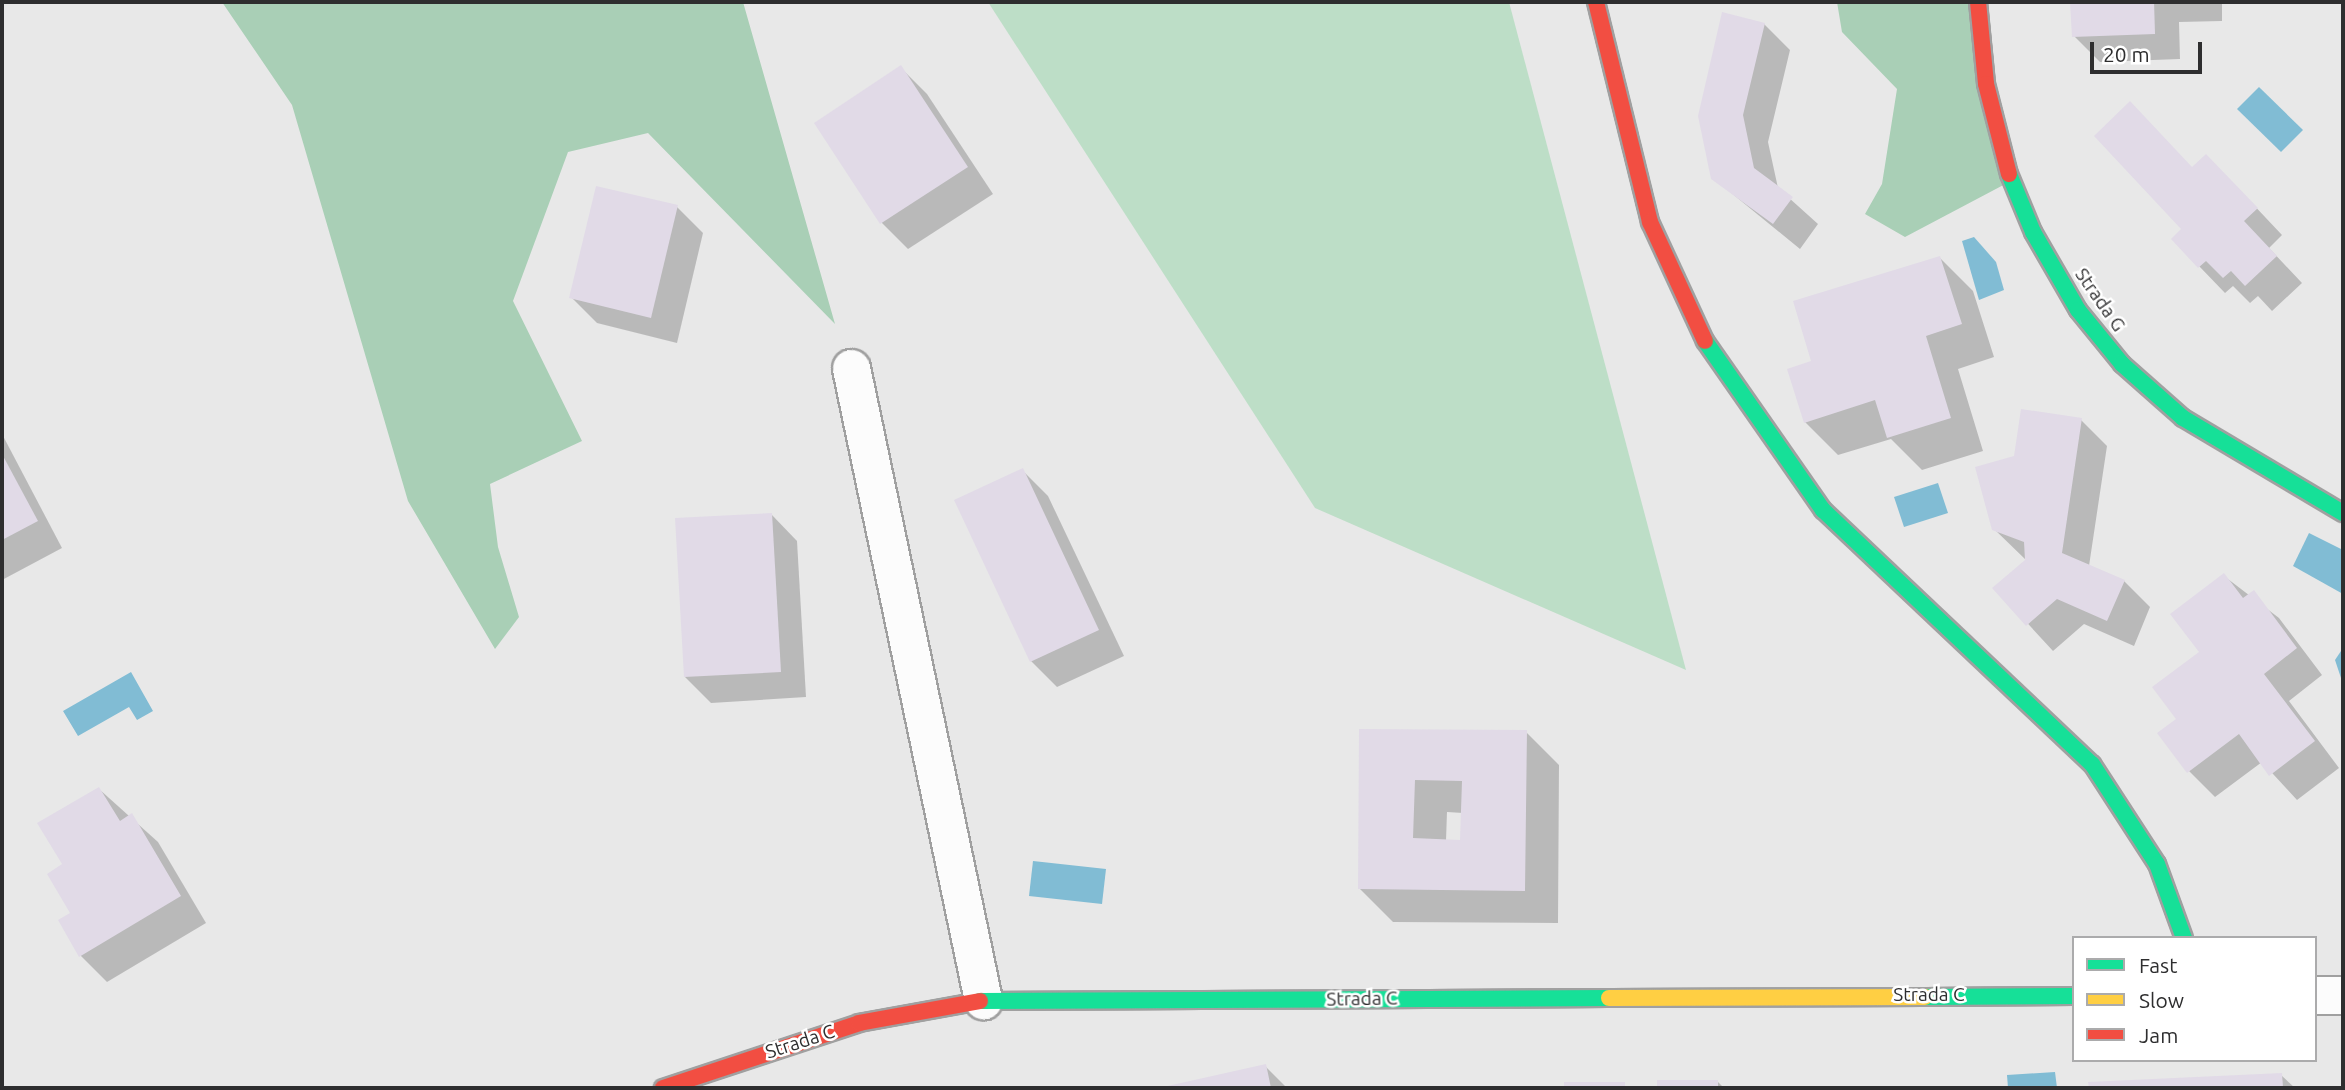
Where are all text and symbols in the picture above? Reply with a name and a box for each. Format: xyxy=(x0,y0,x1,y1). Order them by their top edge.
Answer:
scale bar xyxy=(2093,28,2205,72)
text: 20 m xyxy=(2103,42,2150,66)
street label: Strada G xyxy=(2070,264,2130,336)
legend xyxy=(2072,936,2317,1062)
text: Fast xyxy=(2139,953,2177,977)
street label: Strada C xyxy=(1893,984,1965,1006)
street label: Strada C xyxy=(1326,987,1398,1011)
text: Slow xyxy=(2139,988,2184,1012)
street label: Strada C xyxy=(763,1020,837,1064)
text: Jam xyxy=(2139,1023,2178,1047)

